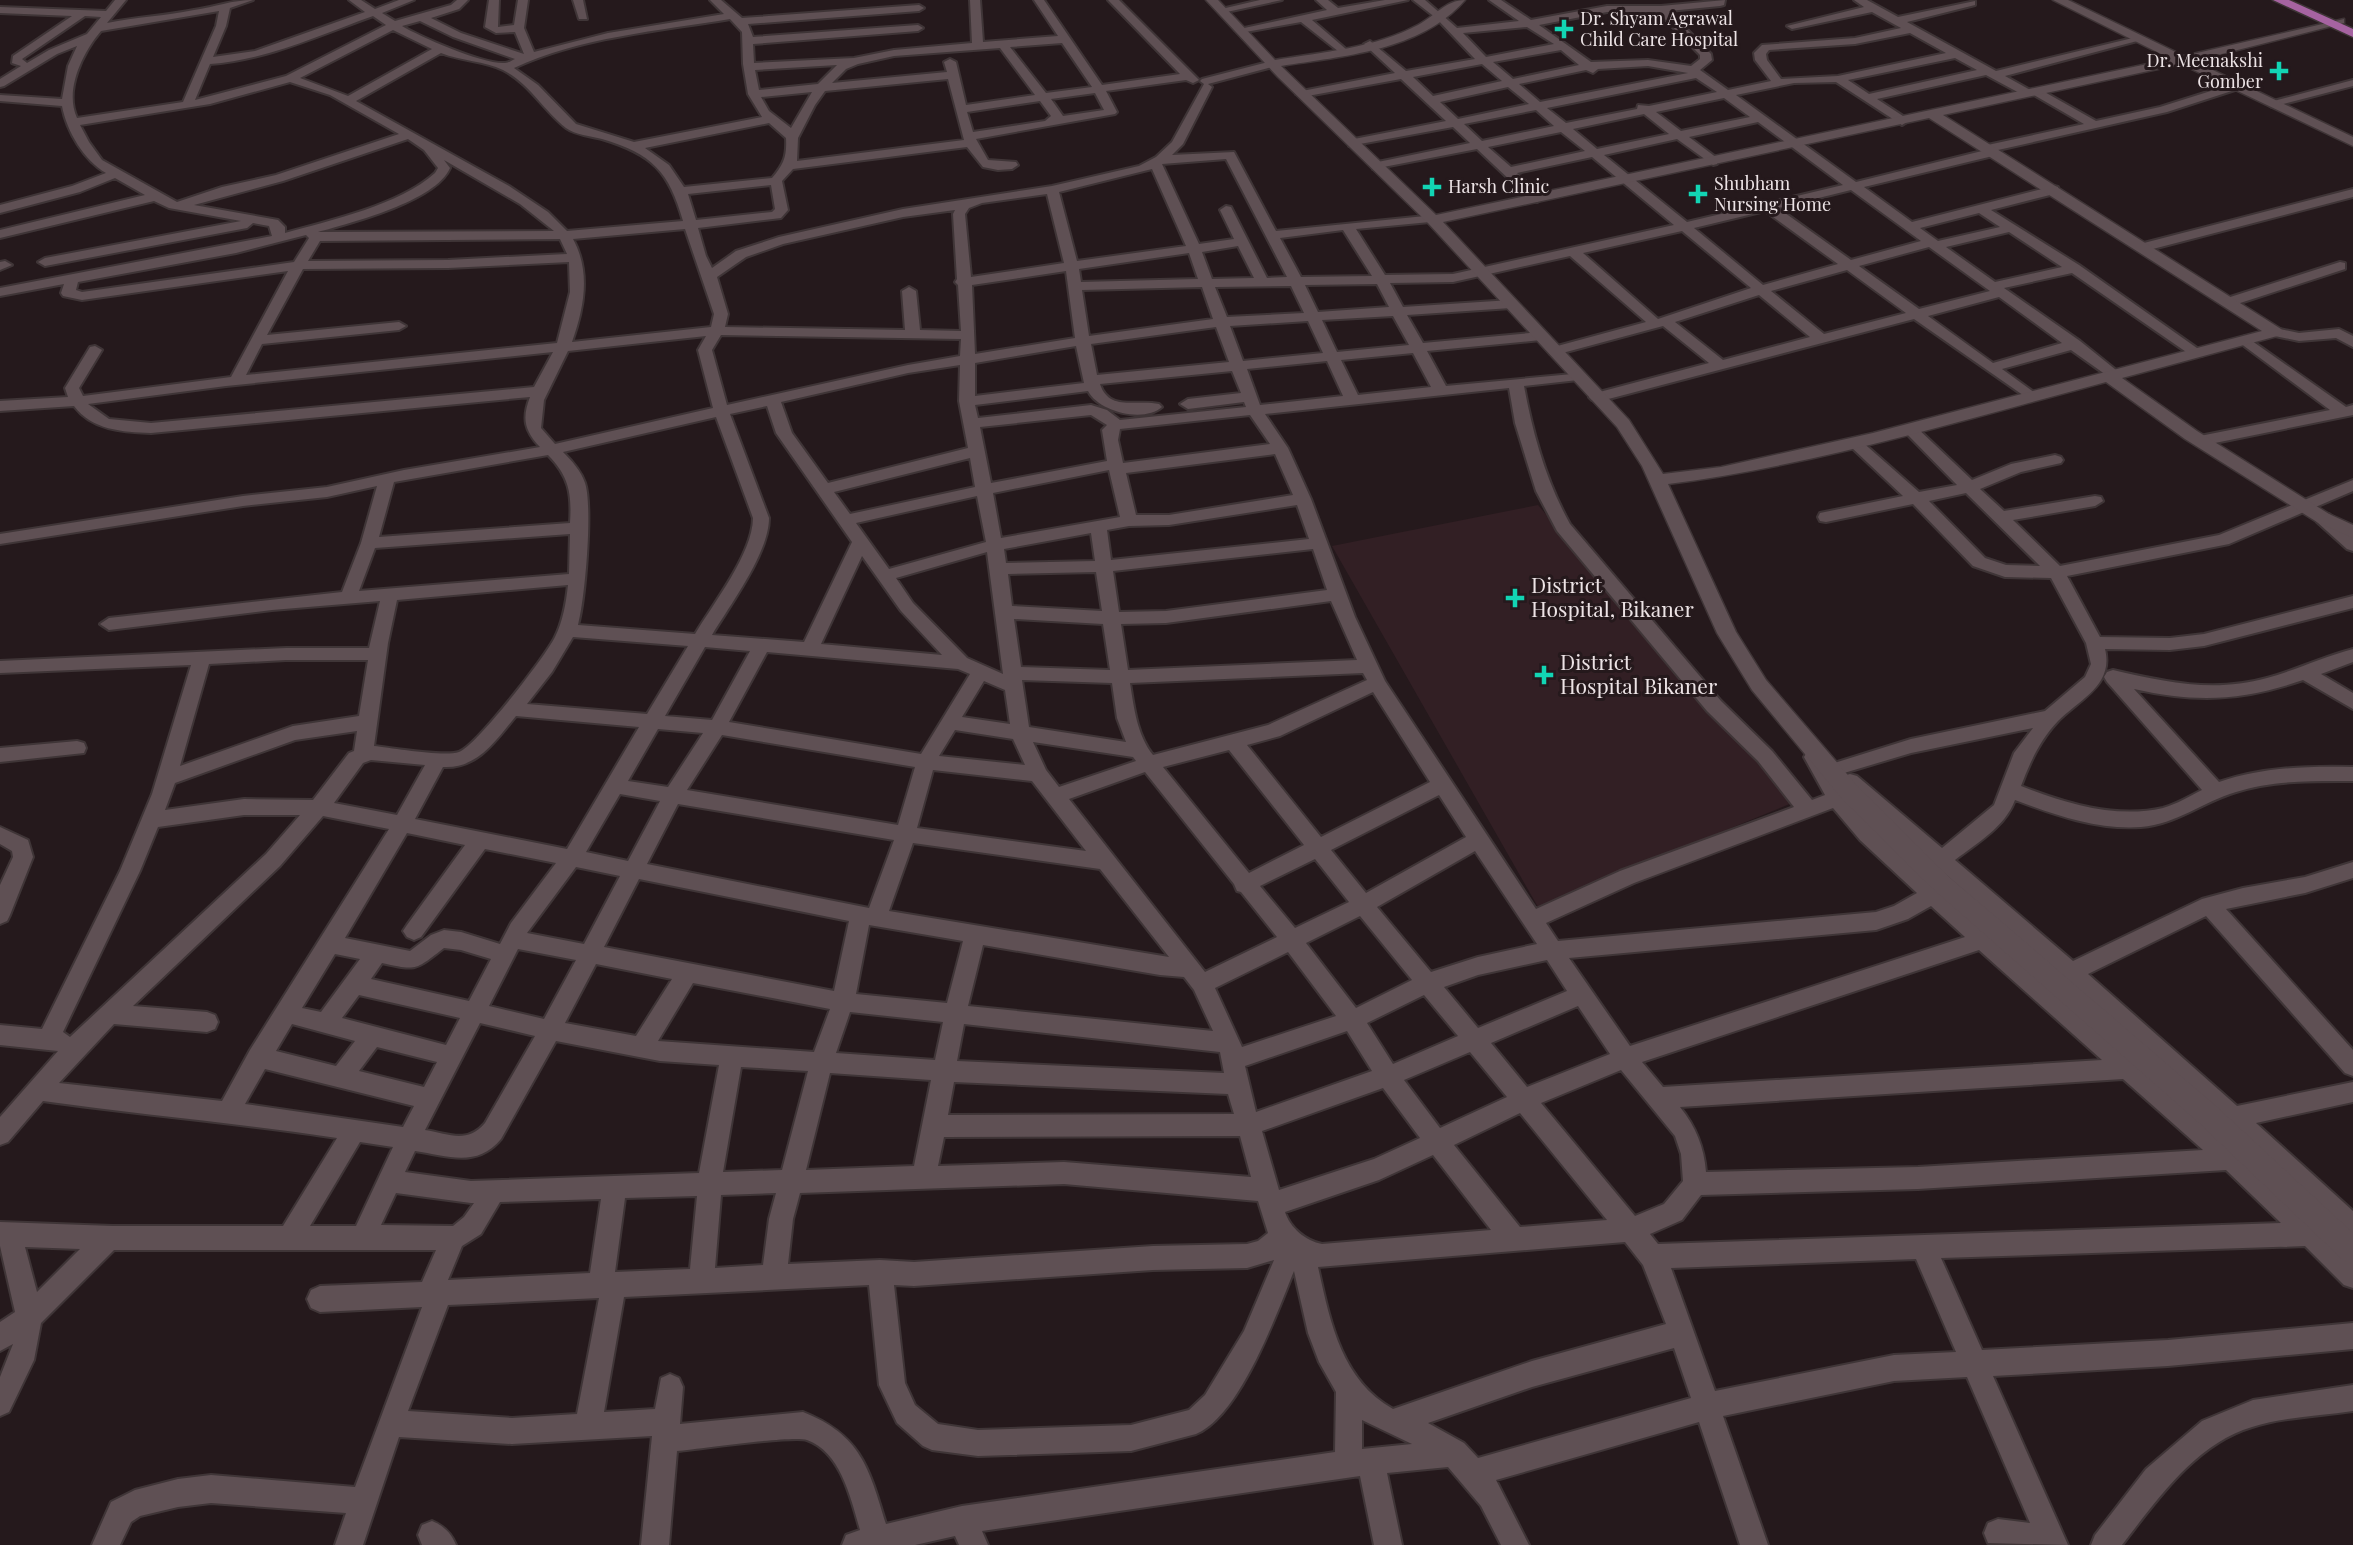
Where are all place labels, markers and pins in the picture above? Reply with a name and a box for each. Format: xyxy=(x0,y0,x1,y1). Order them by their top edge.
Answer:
place label: Dr. Shyam Agrawal Child Care Hospital xyxy=(1580,6,1738,51)
marker: Dr. Shyam Agrawal Child Care Hospital xyxy=(1554,19,1574,39)
place label: Dr. Meenakshi Gomber xyxy=(2147,48,2263,93)
marker: Dr. Meenakshi Gomber xyxy=(2269,61,2289,81)
place label: Shubham Nursing Home xyxy=(1714,171,1831,216)
place label: Harsh Clinic xyxy=(1448,174,1549,198)
marker: Harsh Clinic xyxy=(1422,177,1442,197)
marker: Shubham Nursing Home xyxy=(1688,184,1708,204)
place label: District Hospital, Bikaner xyxy=(1531,570,1694,622)
marker: District Hospital, Bikaner xyxy=(1505,588,1525,608)
place label: District Hospital Bikaner xyxy=(1560,647,1718,699)
marker: District Hospital Bikaner xyxy=(1534,665,1554,685)

